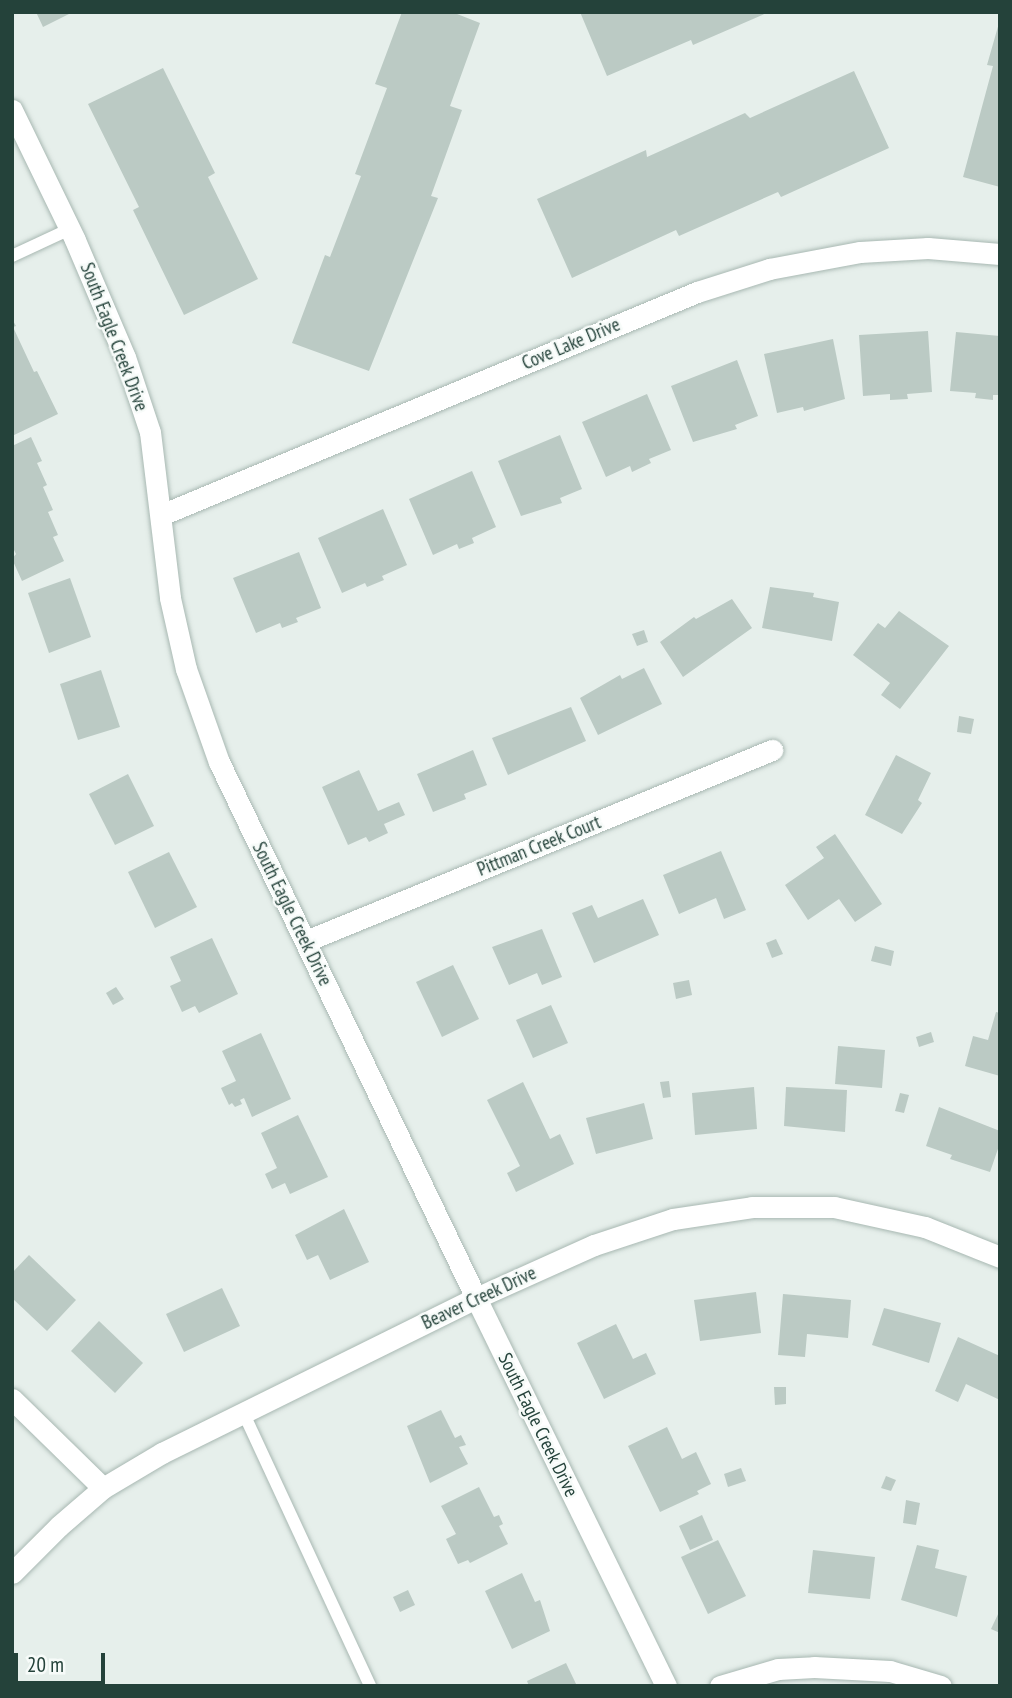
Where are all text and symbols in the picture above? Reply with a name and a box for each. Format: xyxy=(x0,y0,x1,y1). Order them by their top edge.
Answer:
street label: South Eagle Creek Drive xyxy=(75,259,153,415)
street label: Cove Lake Drive xyxy=(519,313,623,375)
street label: Pittman Creek Court xyxy=(474,811,604,881)
street label: South Eagle Creek Drive xyxy=(247,838,337,990)
street label: Beaver Creek Drive xyxy=(418,1261,540,1335)
street label: South Eagle Creek Drive xyxy=(493,1349,583,1501)
scale bar xyxy=(18,1638,108,1682)
text: 20 m xyxy=(27,1651,64,1678)

